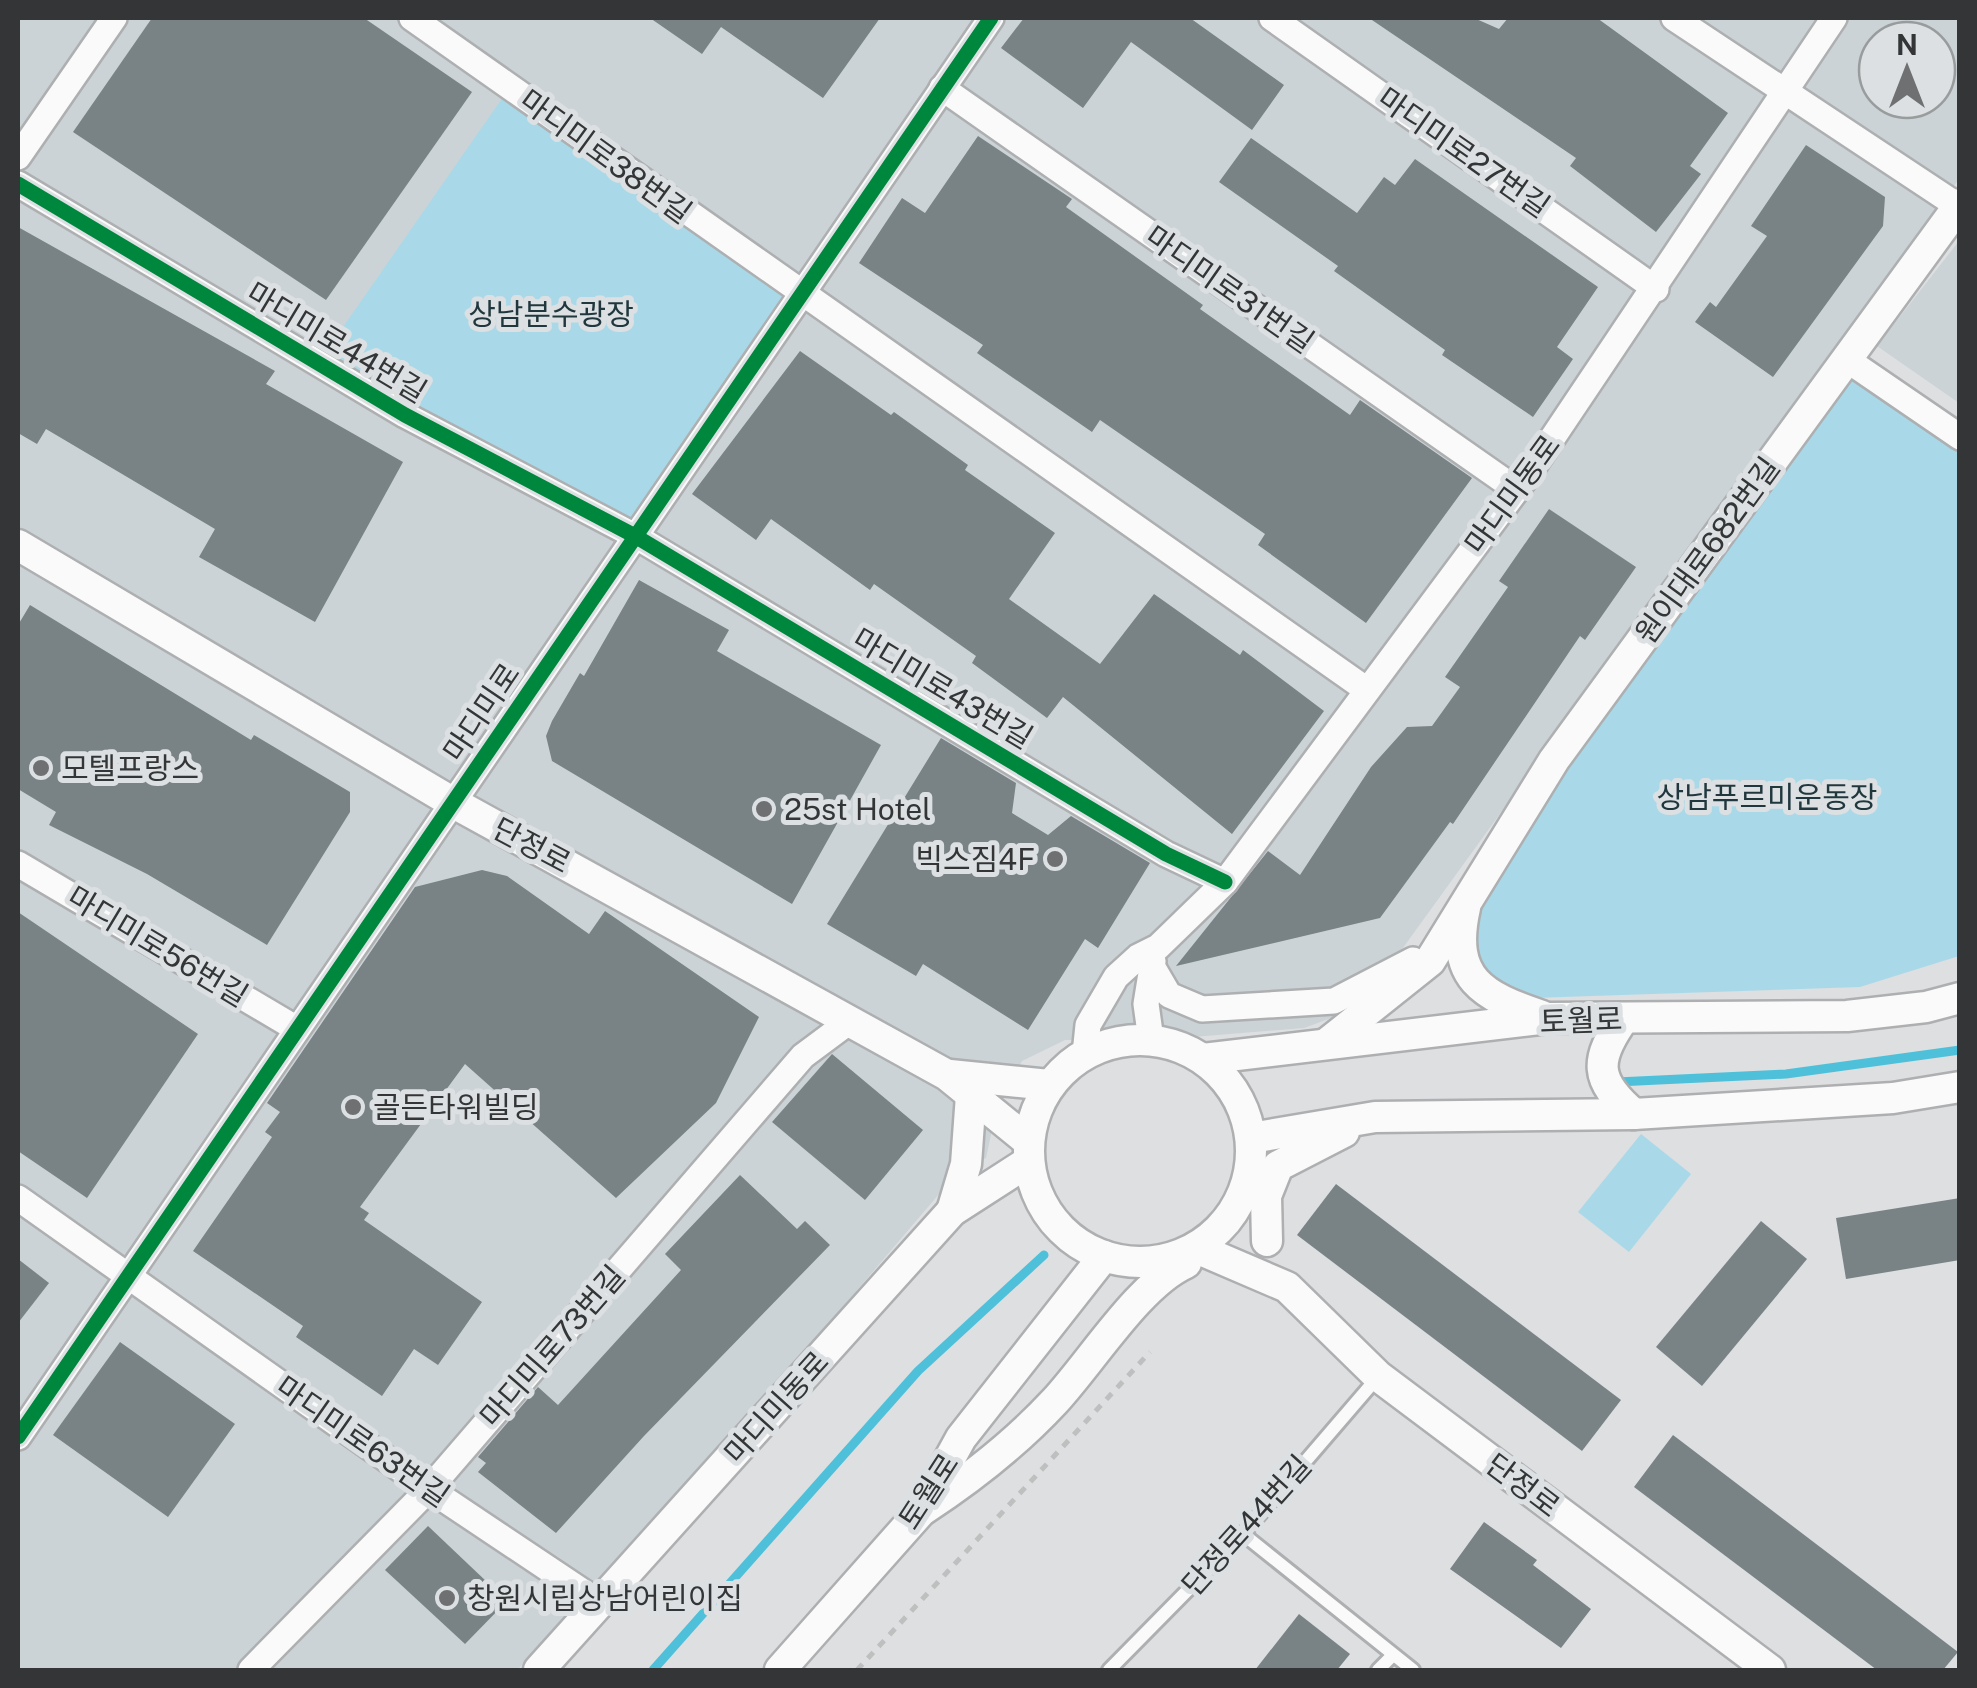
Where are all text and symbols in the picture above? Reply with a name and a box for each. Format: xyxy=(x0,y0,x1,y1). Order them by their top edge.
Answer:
north arrow xyxy=(1857,20,1957,120)
text: N xyxy=(1896,28,1918,61)
street label: 마디미로27번길 xyxy=(1371,79,1557,225)
street label: 마디미로38번길 xyxy=(513,82,699,230)
street label: 마디미로31번길 xyxy=(1139,218,1321,360)
street label: 마디미로44번길 xyxy=(241,274,433,410)
park label: 상남분수광장 xyxy=(468,296,634,332)
street label: 마디미동로 xyxy=(1457,428,1567,560)
street label: 원이대로682번길 xyxy=(1627,450,1787,650)
street label: 마디미로43번길 xyxy=(847,620,1039,756)
street label: 마디미로 xyxy=(435,656,527,768)
place label: 모텔프랑스 xyxy=(61,750,199,786)
marker: 모텔프랑스 xyxy=(30,757,52,779)
park label: 상남푸르미운동장 xyxy=(1657,779,1877,815)
place label: 25st Hotel xyxy=(784,791,931,827)
marker: 25st Hotel xyxy=(753,798,775,820)
street label: 단정로 xyxy=(487,810,577,880)
place label: 빅스짐4F xyxy=(916,841,1035,877)
marker: 빅스짐4F xyxy=(1044,848,1066,870)
street label: 마디미로56번길 xyxy=(62,878,254,1014)
street label: 토월로 xyxy=(1539,1001,1623,1039)
place label: 골든타워빌딩 xyxy=(373,1089,539,1125)
marker: 골든타워빌딩 xyxy=(342,1096,364,1118)
street label: 마디미로73번길 xyxy=(472,1258,632,1434)
street label: 마디미동로 xyxy=(716,1344,836,1470)
street label: 마디미로63번길 xyxy=(270,1368,456,1514)
street label: 토월로 xyxy=(890,1446,966,1536)
street label: 단정로 xyxy=(1479,1446,1567,1524)
street label: 단정로44번길 xyxy=(1174,1448,1318,1602)
place label: 창원시립상남어린이집 xyxy=(467,1580,743,1616)
marker: 창원시립상남어린이집 xyxy=(436,1587,458,1609)

